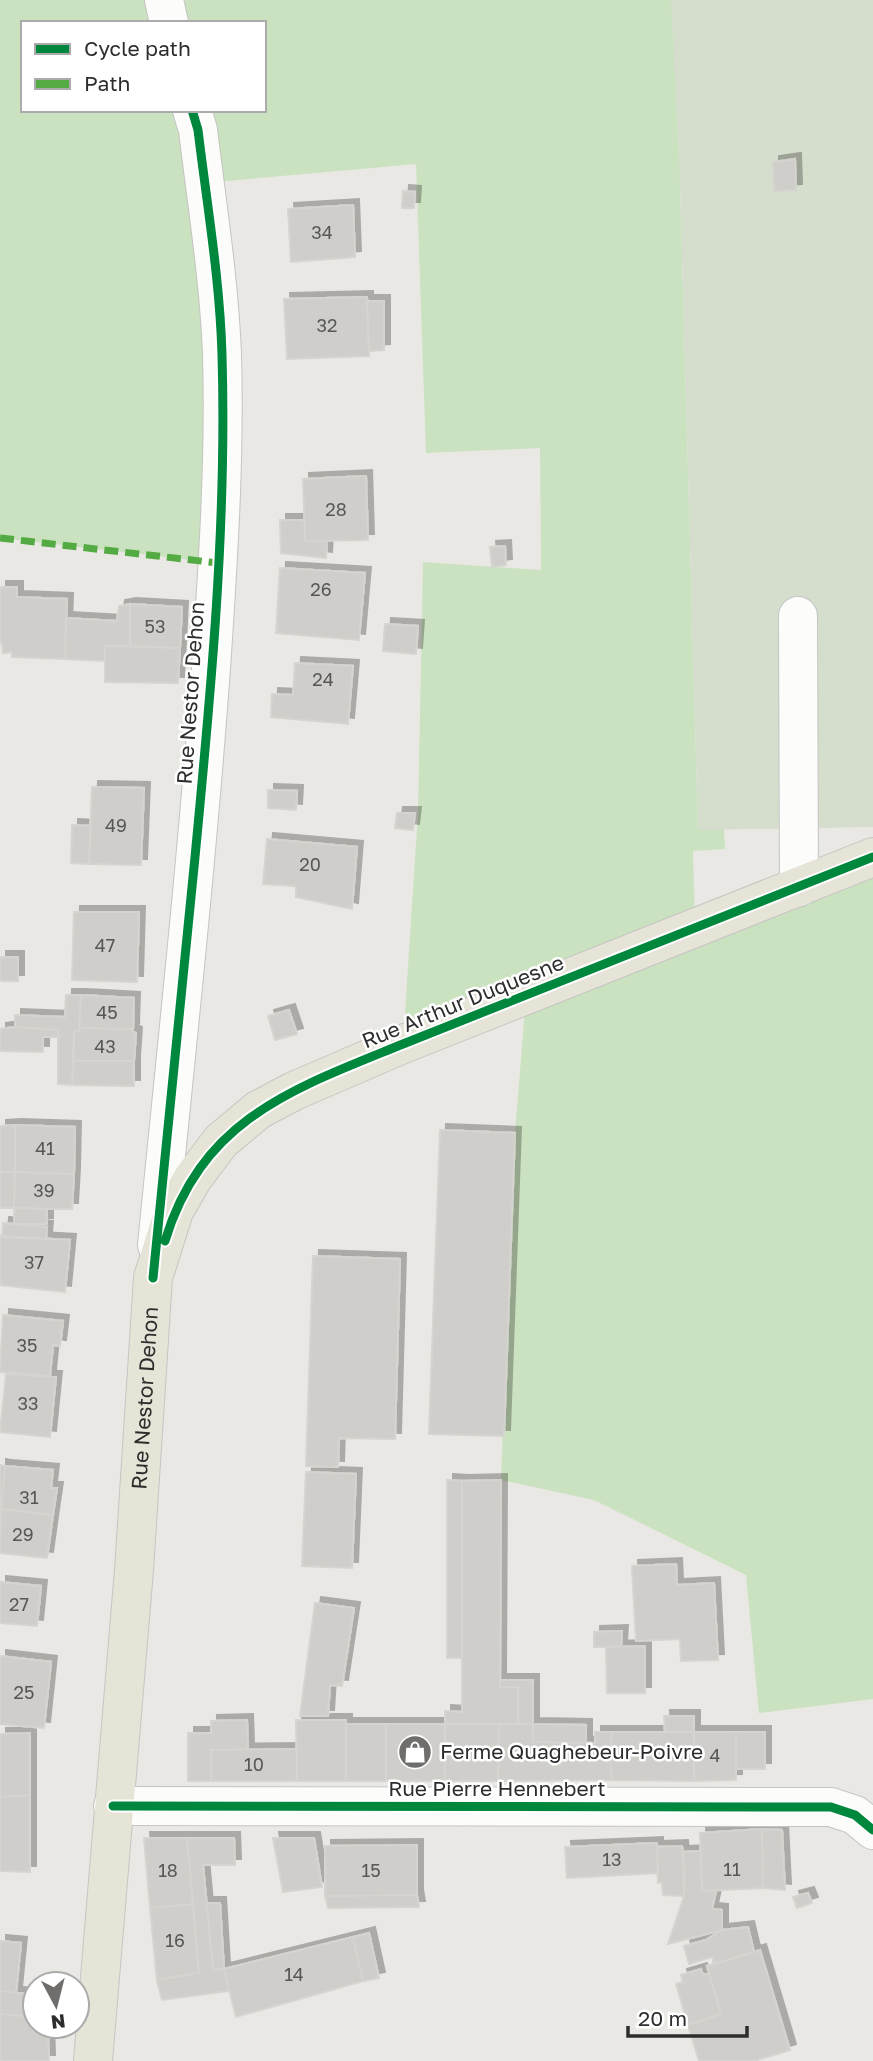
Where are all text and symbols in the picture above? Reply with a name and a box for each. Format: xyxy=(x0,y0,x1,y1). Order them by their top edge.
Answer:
legend xyxy=(21,21,266,112)
text: Cycle path xyxy=(84,35,191,61)
text: Path xyxy=(84,70,131,96)
house number: 34 xyxy=(311,221,333,243)
house number: 32 xyxy=(317,314,337,336)
house number: 28 xyxy=(325,498,347,520)
house number: 26 xyxy=(310,578,332,600)
street label: Rue Nestor Dehon xyxy=(171,601,209,785)
house number: 53 xyxy=(145,615,165,637)
house number: 24 xyxy=(312,668,334,690)
house number: 49 xyxy=(105,814,127,836)
house number: 20 xyxy=(299,853,321,875)
house number: 47 xyxy=(95,934,115,956)
street label: Rue Arthur Duquesne xyxy=(358,949,567,1054)
house number: 45 xyxy=(96,1001,118,1023)
house number: 43 xyxy=(94,1035,116,1057)
house number: 41 xyxy=(35,1137,55,1159)
house number: 39 xyxy=(33,1179,55,1201)
house number: 37 xyxy=(24,1251,44,1273)
street label: Rue Nestor Dehon xyxy=(125,1306,163,1490)
house number: 35 xyxy=(17,1334,37,1356)
house number: 33 xyxy=(17,1392,39,1414)
house number: 31 xyxy=(19,1486,39,1508)
house number: 29 xyxy=(12,1523,34,1545)
house number: 27 xyxy=(9,1593,29,1615)
house number: 25 xyxy=(14,1681,34,1703)
shop icon: Ferme Quaghebeur-Poivre xyxy=(396,1733,434,1771)
place label: Ferme Quaghebeur-Poivre xyxy=(440,1738,703,1764)
house number: 4 xyxy=(710,1744,721,1766)
house number: 10 xyxy=(244,1753,264,1775)
street label: Rue Pierre Hennebert xyxy=(388,1775,606,1801)
house number: 13 xyxy=(602,1848,622,1870)
house number: 11 xyxy=(723,1858,741,1880)
house number: 18 xyxy=(158,1859,178,1881)
house number: 15 xyxy=(361,1859,381,1881)
house number: 16 xyxy=(165,1929,185,1951)
house number: 14 xyxy=(284,1963,304,1985)
north arrow xyxy=(21,1970,91,2040)
scale bar xyxy=(628,1994,747,2038)
text: 20 m xyxy=(638,2005,687,2031)
text: N xyxy=(50,2010,67,2035)

